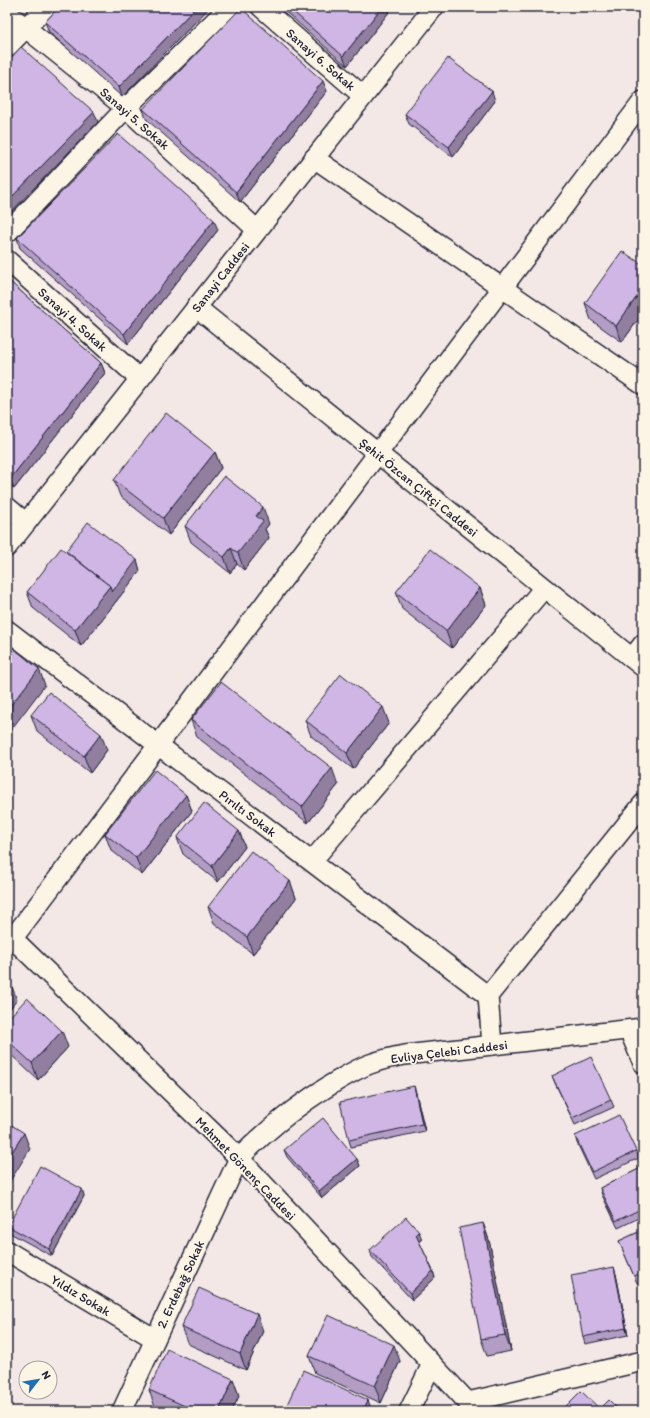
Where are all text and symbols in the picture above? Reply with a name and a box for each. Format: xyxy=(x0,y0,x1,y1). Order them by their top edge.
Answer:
street label: Sanayi 6. Sokak xyxy=(283,25,359,94)
street label: Sanayi 5. Sokak xyxy=(97,84,173,153)
street label: Sanayi Caddesi xyxy=(188,239,252,315)
street label: Sanayi 4. Sokak xyxy=(35,284,111,355)
street label: Şehit Özcan Çiftçi Caddesi xyxy=(356,435,481,540)
street label: Pırıltı Sokak xyxy=(216,787,280,840)
street label: Evliya Çelebi Caddesi xyxy=(390,1037,508,1066)
street label: Mehmet Gönenç Caddesi xyxy=(192,1114,299,1223)
street label: 2. Erdebağ Sokak xyxy=(154,1238,208,1331)
street label: Yıldız Sokak xyxy=(48,1272,114,1319)
north arrow xyxy=(18,1360,58,1400)
text: N xyxy=(39,1369,54,1382)

